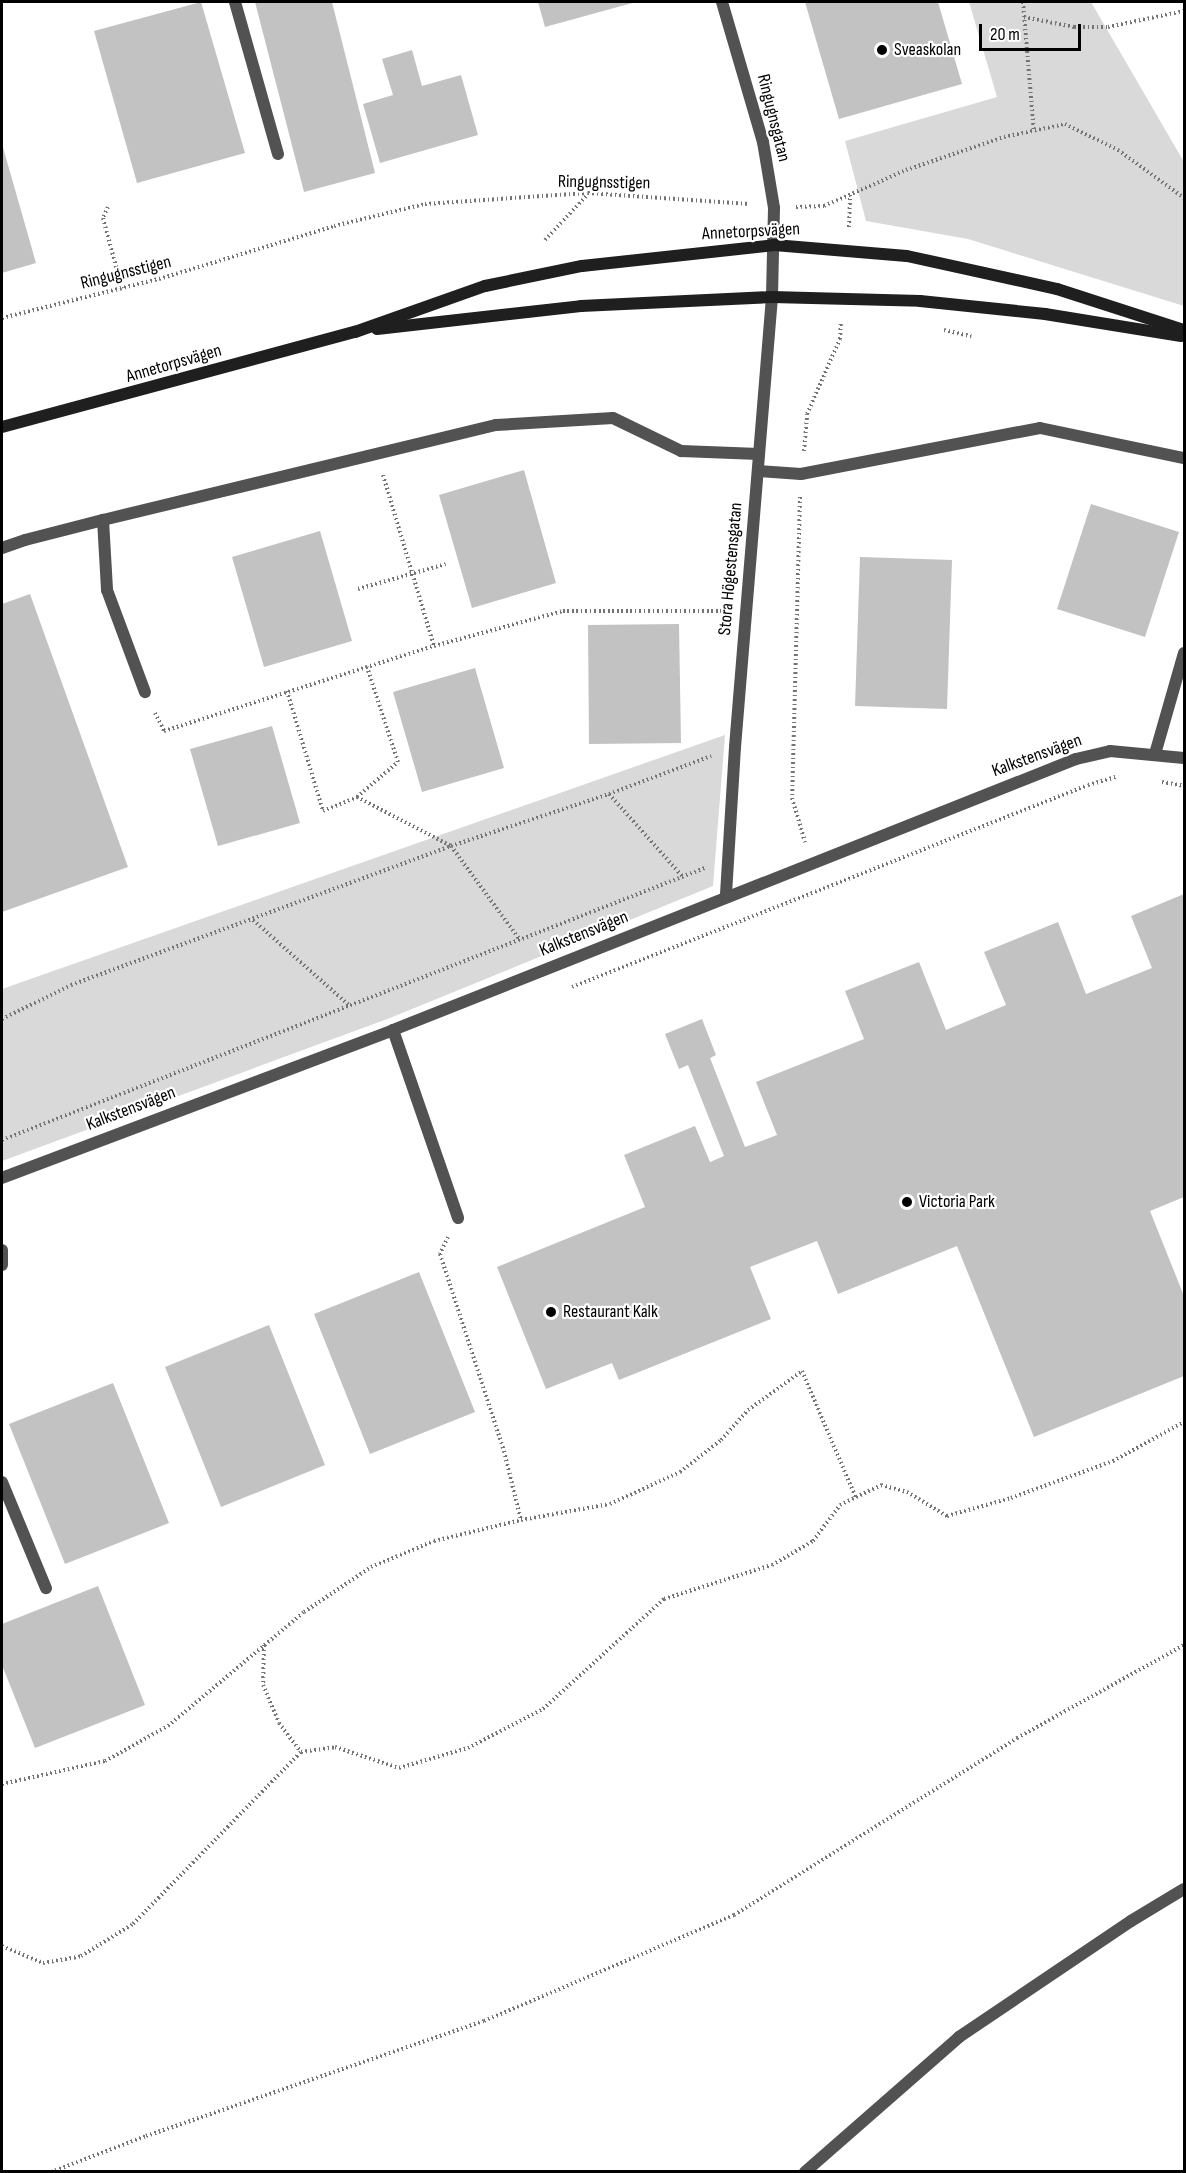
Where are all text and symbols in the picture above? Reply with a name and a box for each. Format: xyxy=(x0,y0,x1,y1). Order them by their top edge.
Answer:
scale bar xyxy=(982,12,1084,50)
text: 20 m xyxy=(990,24,1020,45)
place label: Sveaskolan xyxy=(894,39,961,61)
marker: Sveaskolan xyxy=(875,43,889,57)
street label: Ringugnsgatan xyxy=(752,72,794,164)
street label: Ringugnsstigen xyxy=(558,171,650,195)
street label: Annetorpsvägen xyxy=(701,219,801,245)
street label: Ringugnsstigen xyxy=(78,251,174,295)
street label: Annetorpsvägen xyxy=(124,340,224,388)
street label: Stora Högestensgatan xyxy=(714,502,748,636)
street label: Kalkstensvägen xyxy=(989,730,1085,782)
street label: Kalkstensvägen xyxy=(536,906,632,962)
street label: Kalkstensvägen xyxy=(83,1082,179,1136)
place label: Victoria Park xyxy=(919,1191,995,1213)
marker: Victoria Park xyxy=(900,1195,914,1209)
place label: Restaurant Kalk xyxy=(563,1301,658,1323)
marker: Restaurant Kalk xyxy=(544,1305,558,1319)

